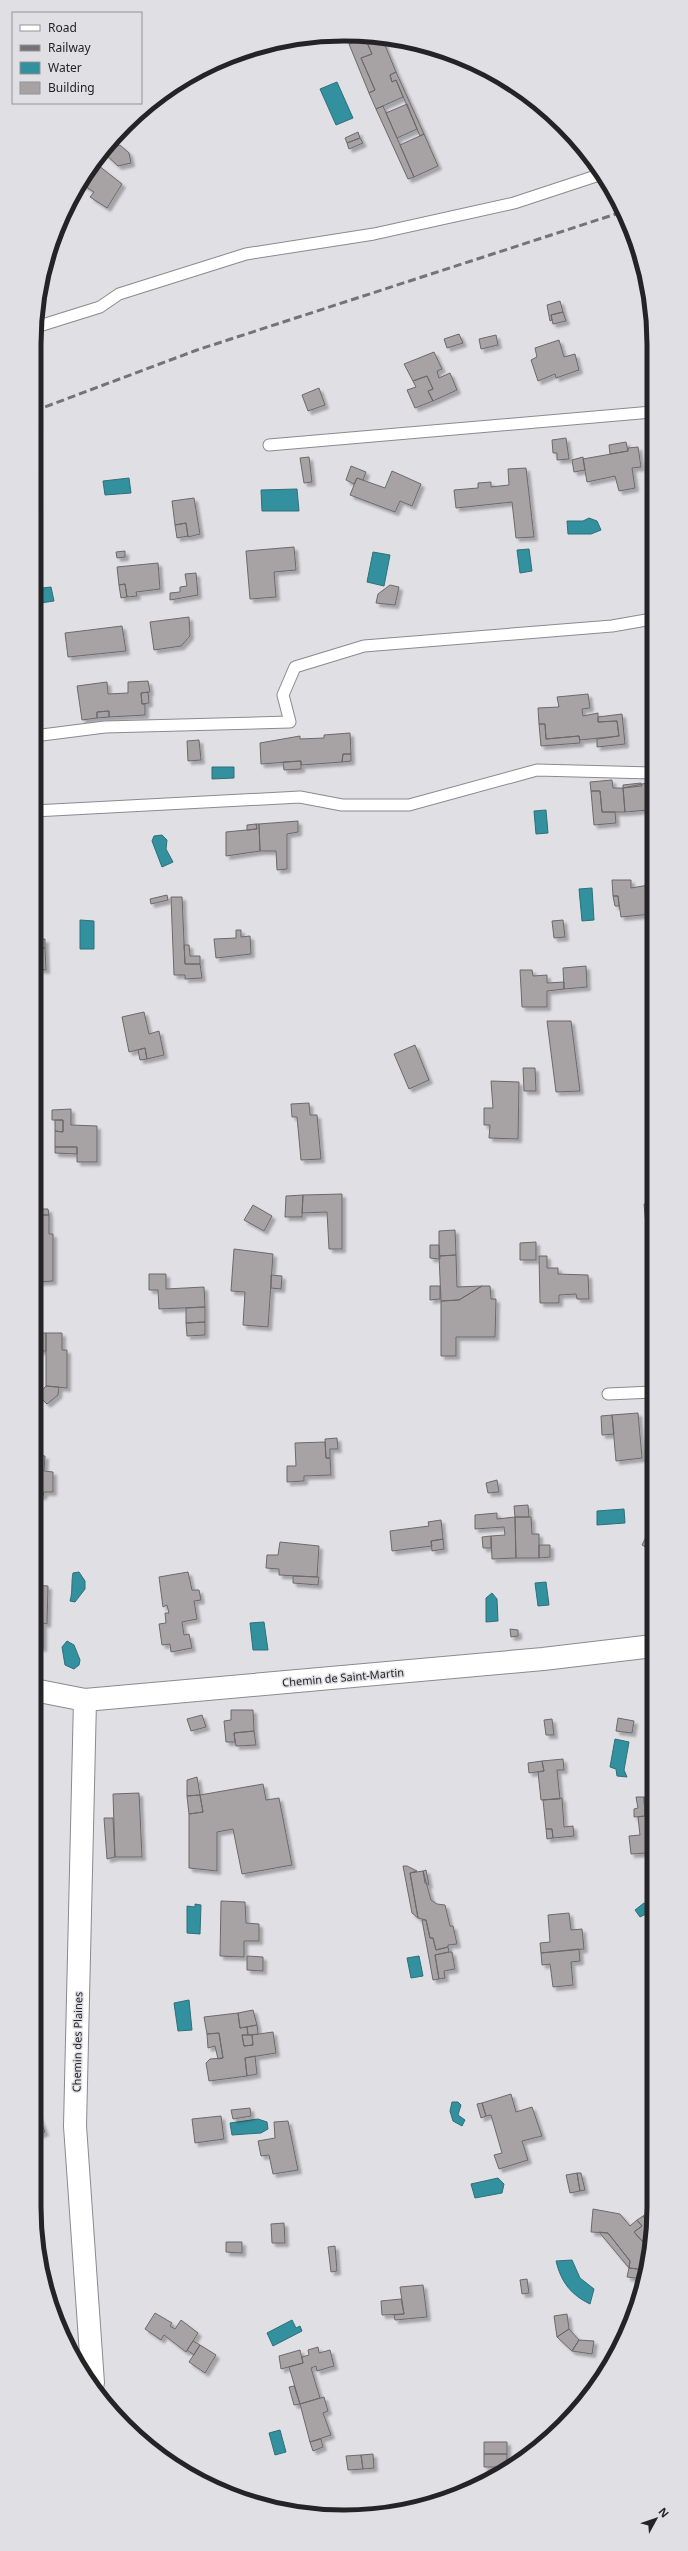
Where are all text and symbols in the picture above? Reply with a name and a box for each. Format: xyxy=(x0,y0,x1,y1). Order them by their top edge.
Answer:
legend xyxy=(12,12,142,104)
text: Road xyxy=(48,19,77,36)
text: Railway xyxy=(48,39,92,56)
text: Water xyxy=(48,59,82,76)
text: Building xyxy=(48,79,95,96)
street label: Chemin de Saint-Martin xyxy=(281,1664,405,1690)
street label: Chemin des Plaines xyxy=(69,1992,85,2092)
north arrow xyxy=(636,2499,676,2539)
text: N xyxy=(655,2504,673,2521)

